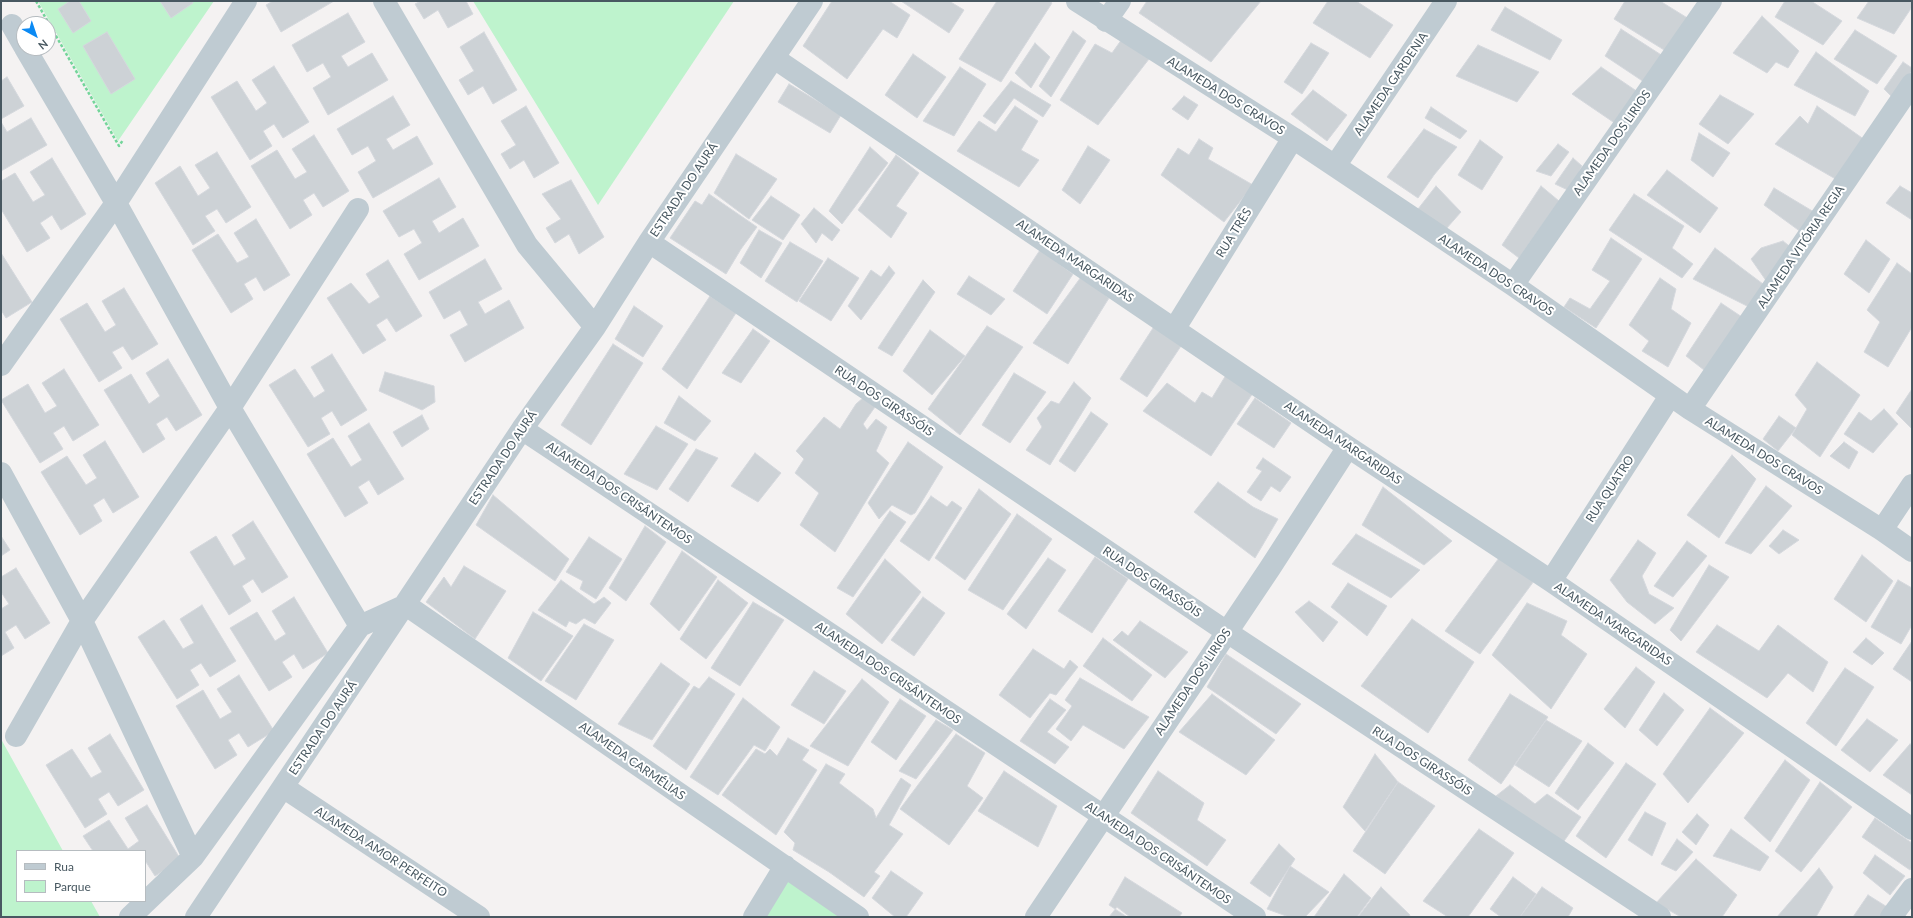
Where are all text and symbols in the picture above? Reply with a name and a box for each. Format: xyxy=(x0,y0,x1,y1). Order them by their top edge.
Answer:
north arrow xyxy=(16,16,56,56)
street label: ALAMEDA GARDENIA xyxy=(1351,30,1431,138)
text: N xyxy=(36,37,51,53)
street label: ALAMEDA DOS CRAVOS xyxy=(1165,54,1287,138)
street label: ALAMEDA DOS LIRIOS xyxy=(1570,88,1654,198)
street label: ESTRADA DO AURÁ xyxy=(647,140,721,240)
street label: ALAMEDA VITÓRIA REGIA xyxy=(1755,183,1847,311)
street label: RUA TRÊS xyxy=(1213,206,1255,260)
street label: ALAMEDA MARGARIDAS xyxy=(1014,216,1136,306)
street label: ALAMEDA DOS CRAVOS xyxy=(1436,231,1556,319)
street label: RUA DOS GIRASSÓIS xyxy=(832,363,936,439)
street label: ALAMEDA MARGARIDAS xyxy=(1282,398,1404,488)
street label: ESTRADA DO AURÁ xyxy=(466,408,540,508)
street label: ALAMEDA DOS CRAVOS xyxy=(1703,414,1825,498)
street label: ALAMEDA DOS CRISÂNTEMOS xyxy=(543,439,695,547)
street label: RUA QUATRO xyxy=(1583,453,1637,525)
street label: RUA DOS GIRASSÓIS xyxy=(1100,544,1204,620)
street label: ALAMEDA MARGARIDAS xyxy=(1552,579,1674,669)
street label: ALAMEDA DOS CRISÂNTEMOS xyxy=(812,619,964,727)
street label: ALAMEDA DOS LIRIOS xyxy=(1152,626,1234,738)
street label: ESTRADA DO AURÁ xyxy=(286,678,360,778)
street label: ALAMEDA CARMÉLIAS xyxy=(576,719,688,803)
street label: RUA DOS GIRASSÓIS xyxy=(1369,723,1475,799)
street label: ALAMEDA DOS CRISÂNTEMOS xyxy=(1082,799,1234,907)
street label: ALAMEDA AMOR PERFEITO xyxy=(312,804,450,900)
legend xyxy=(16,850,146,902)
text: Rua xyxy=(54,859,74,874)
text: Parque xyxy=(54,879,91,894)

